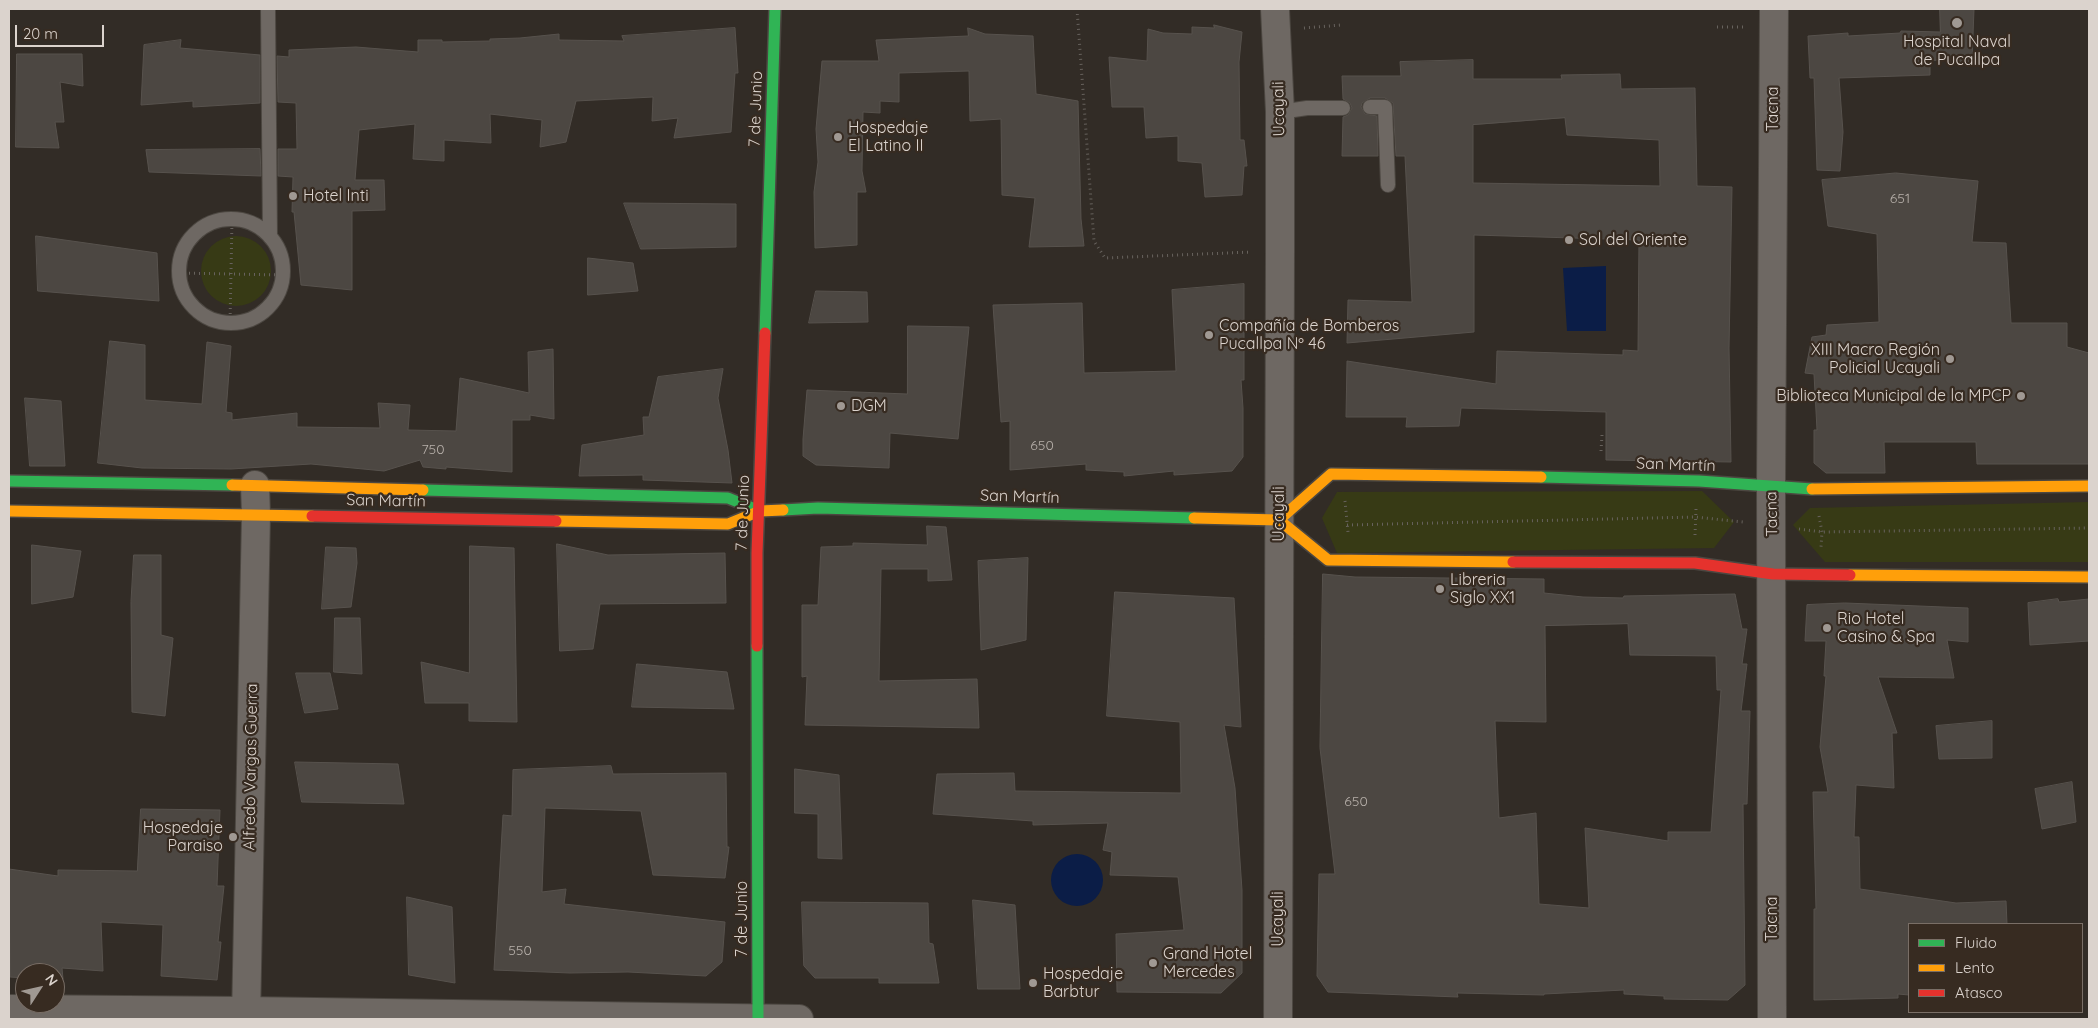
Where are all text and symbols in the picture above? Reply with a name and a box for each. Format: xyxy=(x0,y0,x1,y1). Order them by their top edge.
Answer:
scale bar xyxy=(18,15,106,47)
marker: Hospital Naval de Pucallpa xyxy=(1950,16,1964,30)
text: 20 m xyxy=(23,24,58,43)
place label: Hospital Naval de Pucallpa xyxy=(1903,32,2011,70)
street label: 7 de Junio xyxy=(745,71,767,147)
street label: Ucayali xyxy=(1269,81,1289,137)
street label: Tacna xyxy=(1763,87,1783,131)
place label: Hospedaje El Latino II xyxy=(848,118,928,156)
marker: Hospedaje El Latino II xyxy=(832,131,844,143)
place label: Hotel Inti xyxy=(303,186,369,206)
marker: Hotel Inti xyxy=(287,190,299,202)
house number: 651 xyxy=(1890,191,1910,207)
place label: Sol del Oriente xyxy=(1579,230,1687,250)
marker: Sol del Oriente xyxy=(1563,234,1575,246)
place label: Compañía de Bomberos Pucallpa Nº 46 xyxy=(1219,316,1399,354)
marker: Compañía de Bomberos Pucallpa Nº 46 xyxy=(1203,329,1215,341)
place label: XIII Macro Región Policial Ucayali xyxy=(1811,340,1940,378)
marker: XIII Macro Región Policial Ucayali xyxy=(1944,353,1956,365)
place label: Biblioteca Municipal de la MPCP xyxy=(1776,386,2011,406)
marker: Biblioteca Municipal de la MPCP xyxy=(2015,390,2027,402)
place label: DGM xyxy=(851,396,887,416)
marker: DGM xyxy=(835,400,847,412)
house number: 650 xyxy=(1030,438,1054,454)
house number: 750 xyxy=(421,442,445,458)
street label: San Martín xyxy=(1636,454,1716,476)
street label: 7 de Junio xyxy=(732,475,754,551)
street label: San Martín xyxy=(980,486,1060,508)
street label: Ucayali xyxy=(1269,486,1289,542)
street label: San Martín xyxy=(346,491,426,511)
street label: Tacna xyxy=(1762,491,1782,537)
place label: Libreria Siglo XX1 xyxy=(1450,570,1515,608)
marker: Libreria Siglo XX1 xyxy=(1434,583,1446,595)
place label: Rio Hotel Casino & Spa xyxy=(1837,609,1935,647)
marker: Rio Hotel Casino & Spa xyxy=(1821,622,1833,634)
street label: Alfredo Vargas Guerra xyxy=(240,683,262,851)
house number: 650 xyxy=(1344,794,1368,810)
place label: Hospedaje Paraiso xyxy=(143,818,223,856)
marker: Hospedaje Paraiso xyxy=(227,831,239,843)
street label: 7 de Junio xyxy=(732,881,752,957)
street label: Ucayali xyxy=(1268,891,1288,947)
street label: Tacna xyxy=(1762,897,1782,941)
legend xyxy=(1908,923,2083,1013)
text: Fluido xyxy=(1955,933,1997,952)
house number: 550 xyxy=(508,943,532,959)
place label: Grand Hotel Mercedes xyxy=(1163,944,1252,982)
marker: Grand Hotel Mercedes xyxy=(1147,957,1159,969)
text: Lento xyxy=(1955,958,1994,977)
north arrow xyxy=(15,963,65,1013)
place label: Hospedaje Barbtur xyxy=(1043,964,1123,1002)
text: N xyxy=(41,971,62,989)
marker: Hospedaje Barbtur xyxy=(1027,977,1039,989)
text: Atasco xyxy=(1955,983,2003,1002)

